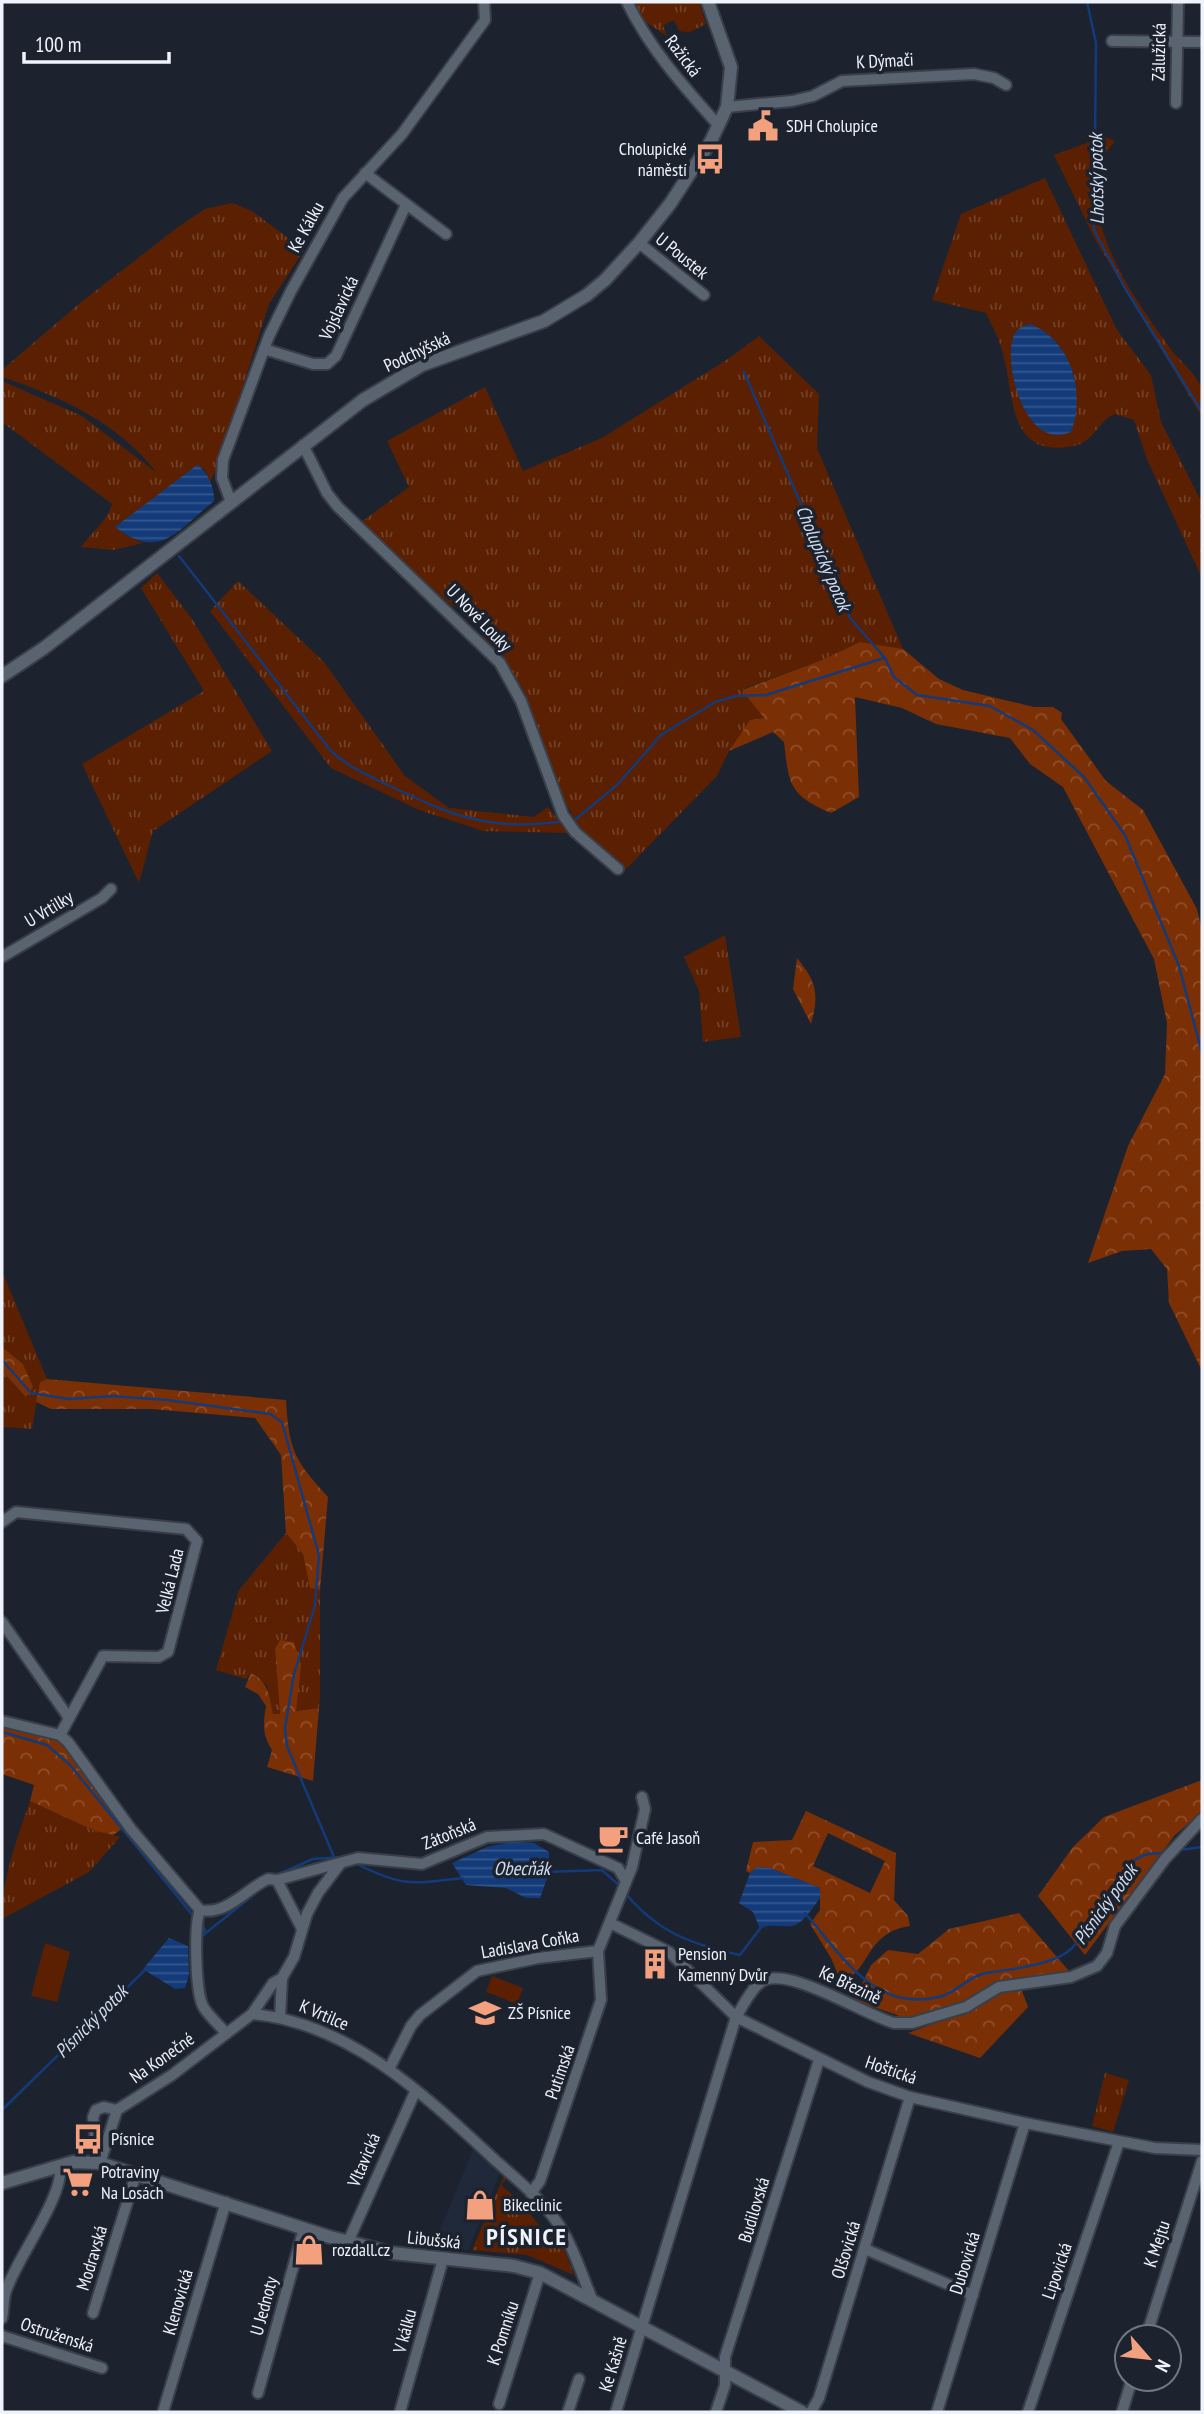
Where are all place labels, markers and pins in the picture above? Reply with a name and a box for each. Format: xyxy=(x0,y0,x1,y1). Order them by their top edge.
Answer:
public building icon: SDH Cholupice xyxy=(746,109,780,143)
place label: SDH Cholupice xyxy=(786,114,878,137)
place label: Cholupické náměstí xyxy=(619,137,687,181)
bus stop icon: Cholupické náměstí xyxy=(693,142,727,176)
cafe icon: Café Jasoň xyxy=(596,1821,630,1855)
place label: Café Jasoň xyxy=(636,1826,700,1849)
place label: Pension Kamenný Dvůr xyxy=(678,1942,768,1986)
building icon: Pension Kamenný Dvůr xyxy=(638,1947,672,1981)
school or university icon: ZŠ Písnice xyxy=(468,1996,502,2030)
place label: ZŠ Písnice xyxy=(508,2001,571,2024)
bus stop icon: Písnice xyxy=(71,2122,105,2156)
place label: Písnice xyxy=(111,2127,154,2150)
place label: Potraviny Na Losách xyxy=(101,2160,164,2204)
supermarket icon: Potraviny Na Losách xyxy=(61,2165,95,2199)
shop icon: Bikeclinic xyxy=(463,2188,497,2222)
place label: Bikeclinic xyxy=(503,2193,563,2216)
shop icon: rozdall.cz xyxy=(292,2233,326,2267)
place label: rozdall.cz xyxy=(332,2238,390,2261)

